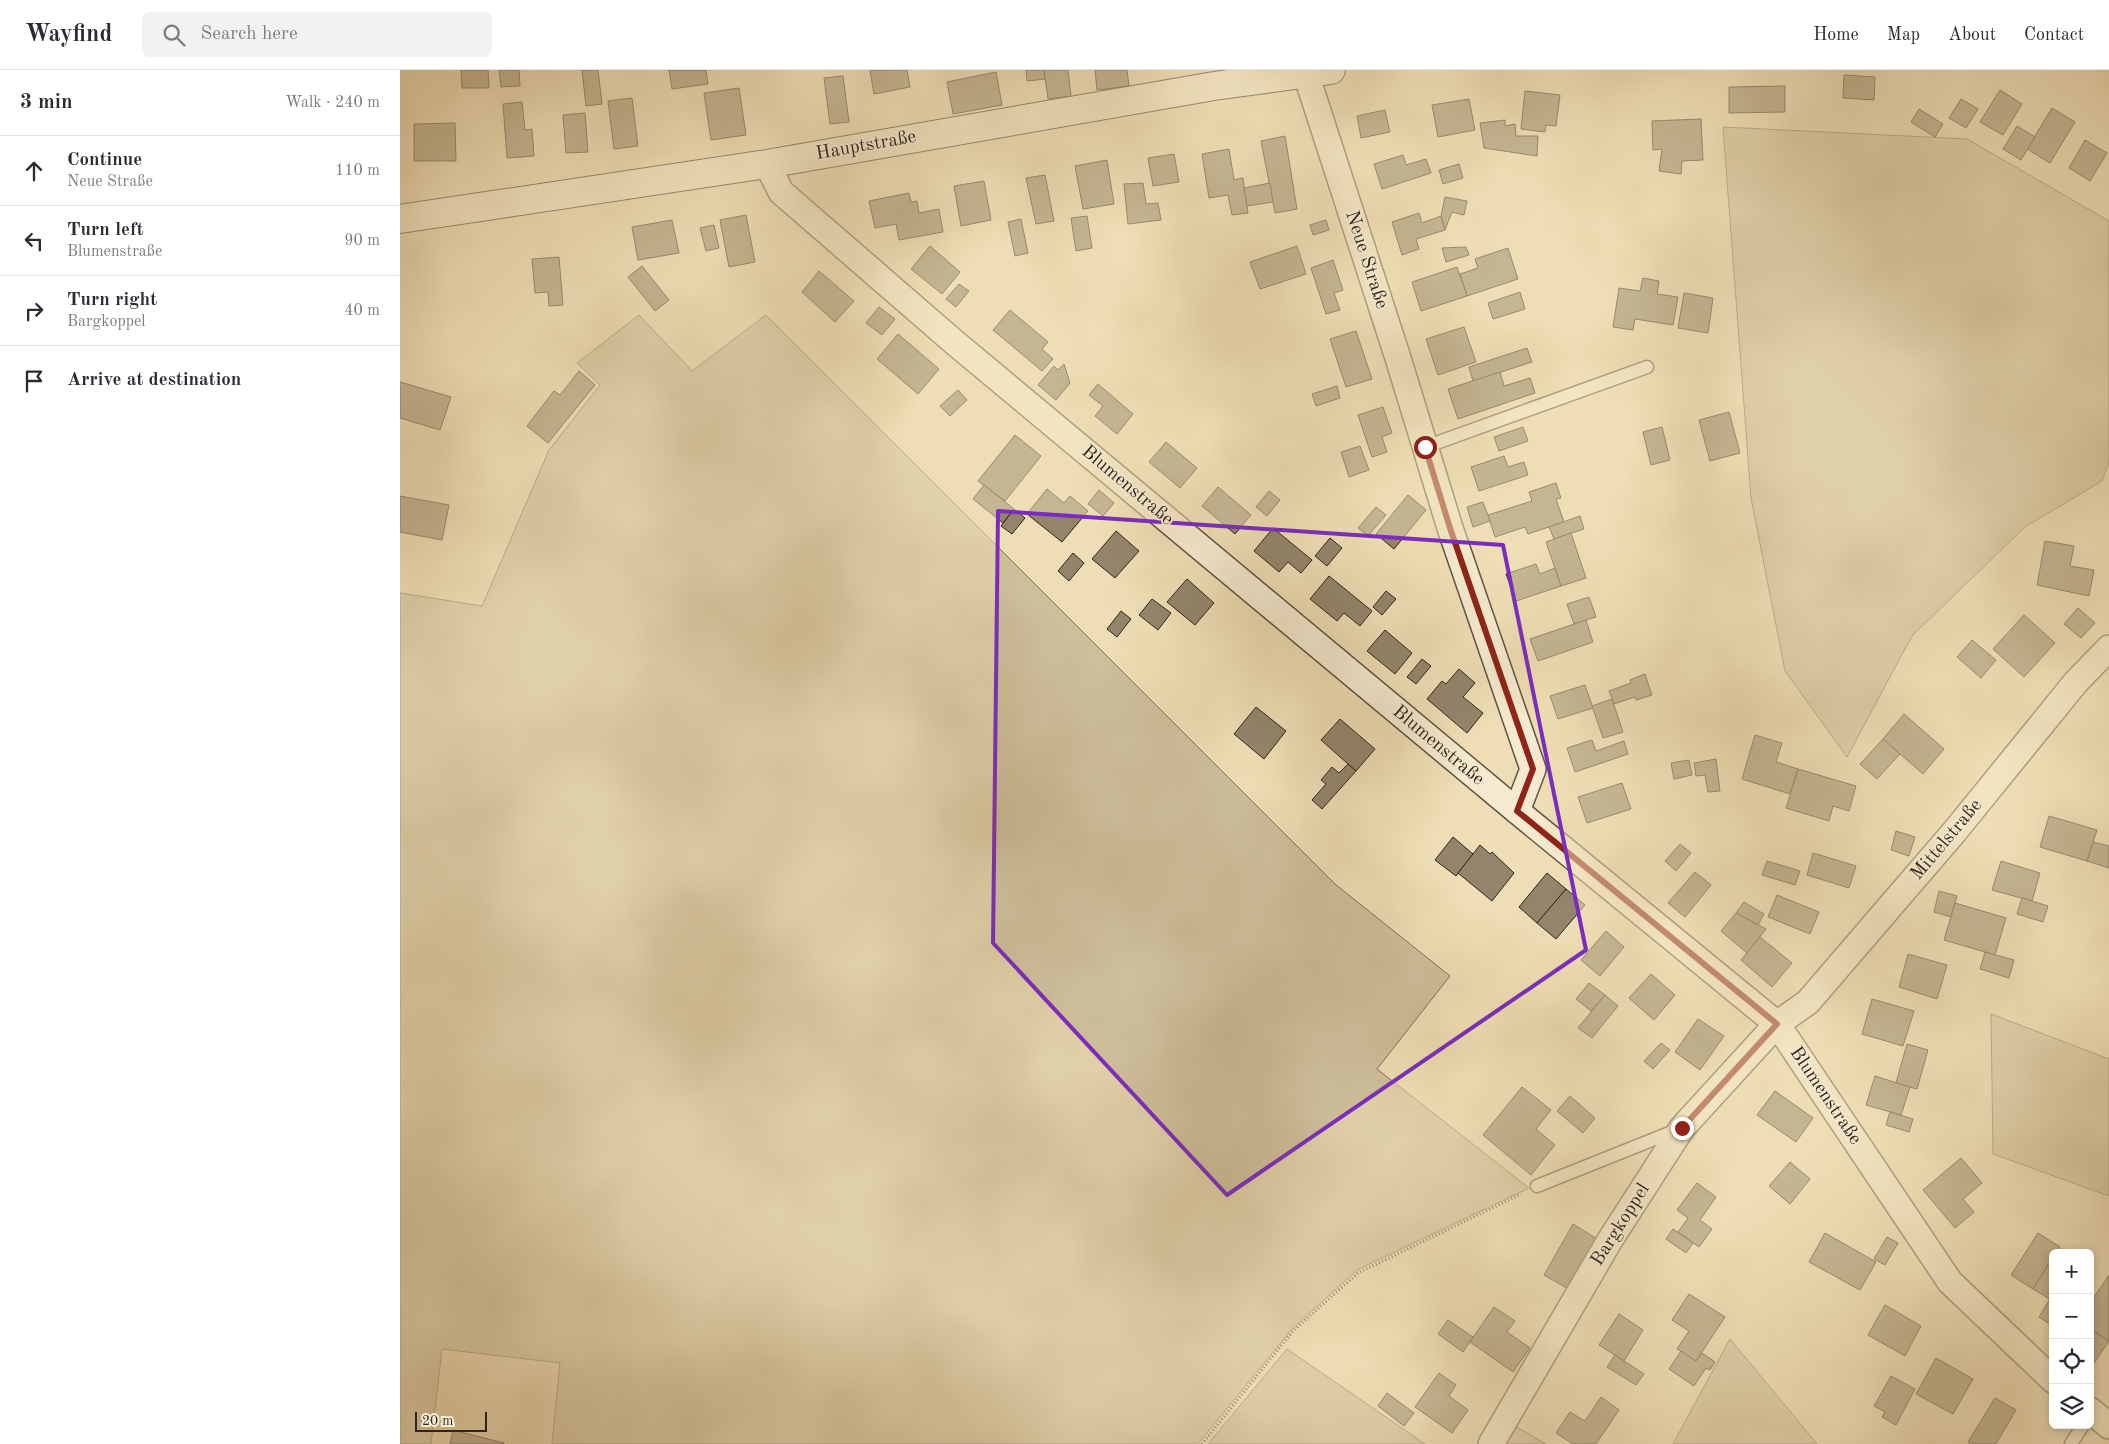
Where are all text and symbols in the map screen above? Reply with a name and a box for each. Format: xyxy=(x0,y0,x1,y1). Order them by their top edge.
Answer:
search box xyxy=(142,12,492,57)
icon: search xyxy=(160,21,188,49)
text: Wayfind xyxy=(25,23,112,47)
text: Search here xyxy=(200,25,298,44)
text: Home xyxy=(1813,26,1859,44)
text: Map xyxy=(1887,26,1920,44)
text: About xyxy=(1948,26,1996,44)
text: Contact xyxy=(2024,26,2084,44)
text: 3 min xyxy=(20,92,73,113)
text: Walk · 240 m xyxy=(285,95,380,111)
street label: Hauptstraße xyxy=(814,128,918,164)
text: Continue xyxy=(67,151,142,170)
icon: ahead xyxy=(20,157,48,185)
text: 110 m xyxy=(335,163,380,179)
text: Neue Straße xyxy=(67,174,153,190)
street label: Neue Straße xyxy=(1341,209,1391,311)
text: Turn left xyxy=(67,221,144,240)
icon: left xyxy=(20,227,48,255)
text: 90 m xyxy=(344,233,380,249)
text: Blumenstraße xyxy=(67,244,162,260)
text: Turn right xyxy=(67,291,157,310)
icon: right xyxy=(20,297,48,325)
text: 40 m xyxy=(344,303,380,319)
text: Bargkoppel xyxy=(67,314,146,330)
icon: arrive xyxy=(20,367,48,395)
text: Arrive at destination xyxy=(67,371,241,390)
route start xyxy=(1414,436,1437,459)
street label: Blumenstraße xyxy=(1078,442,1176,530)
street label: Blumenstraße xyxy=(1389,702,1487,790)
street label: Mittelstraße xyxy=(1908,796,1986,884)
street label: Blumenstraße xyxy=(1785,1044,1865,1148)
route end xyxy=(1671,1117,1694,1140)
street label: Bargkoppel xyxy=(1588,1180,1654,1270)
map controls xyxy=(2049,1249,2094,1429)
button: + xyxy=(2049,1249,2094,1294)
button: − xyxy=(2049,1294,2094,1339)
button: locate xyxy=(2049,1339,2094,1384)
button: layers xyxy=(2049,1384,2094,1429)
scale bar xyxy=(415,1409,488,1432)
text: 20 m xyxy=(422,1414,453,1428)

